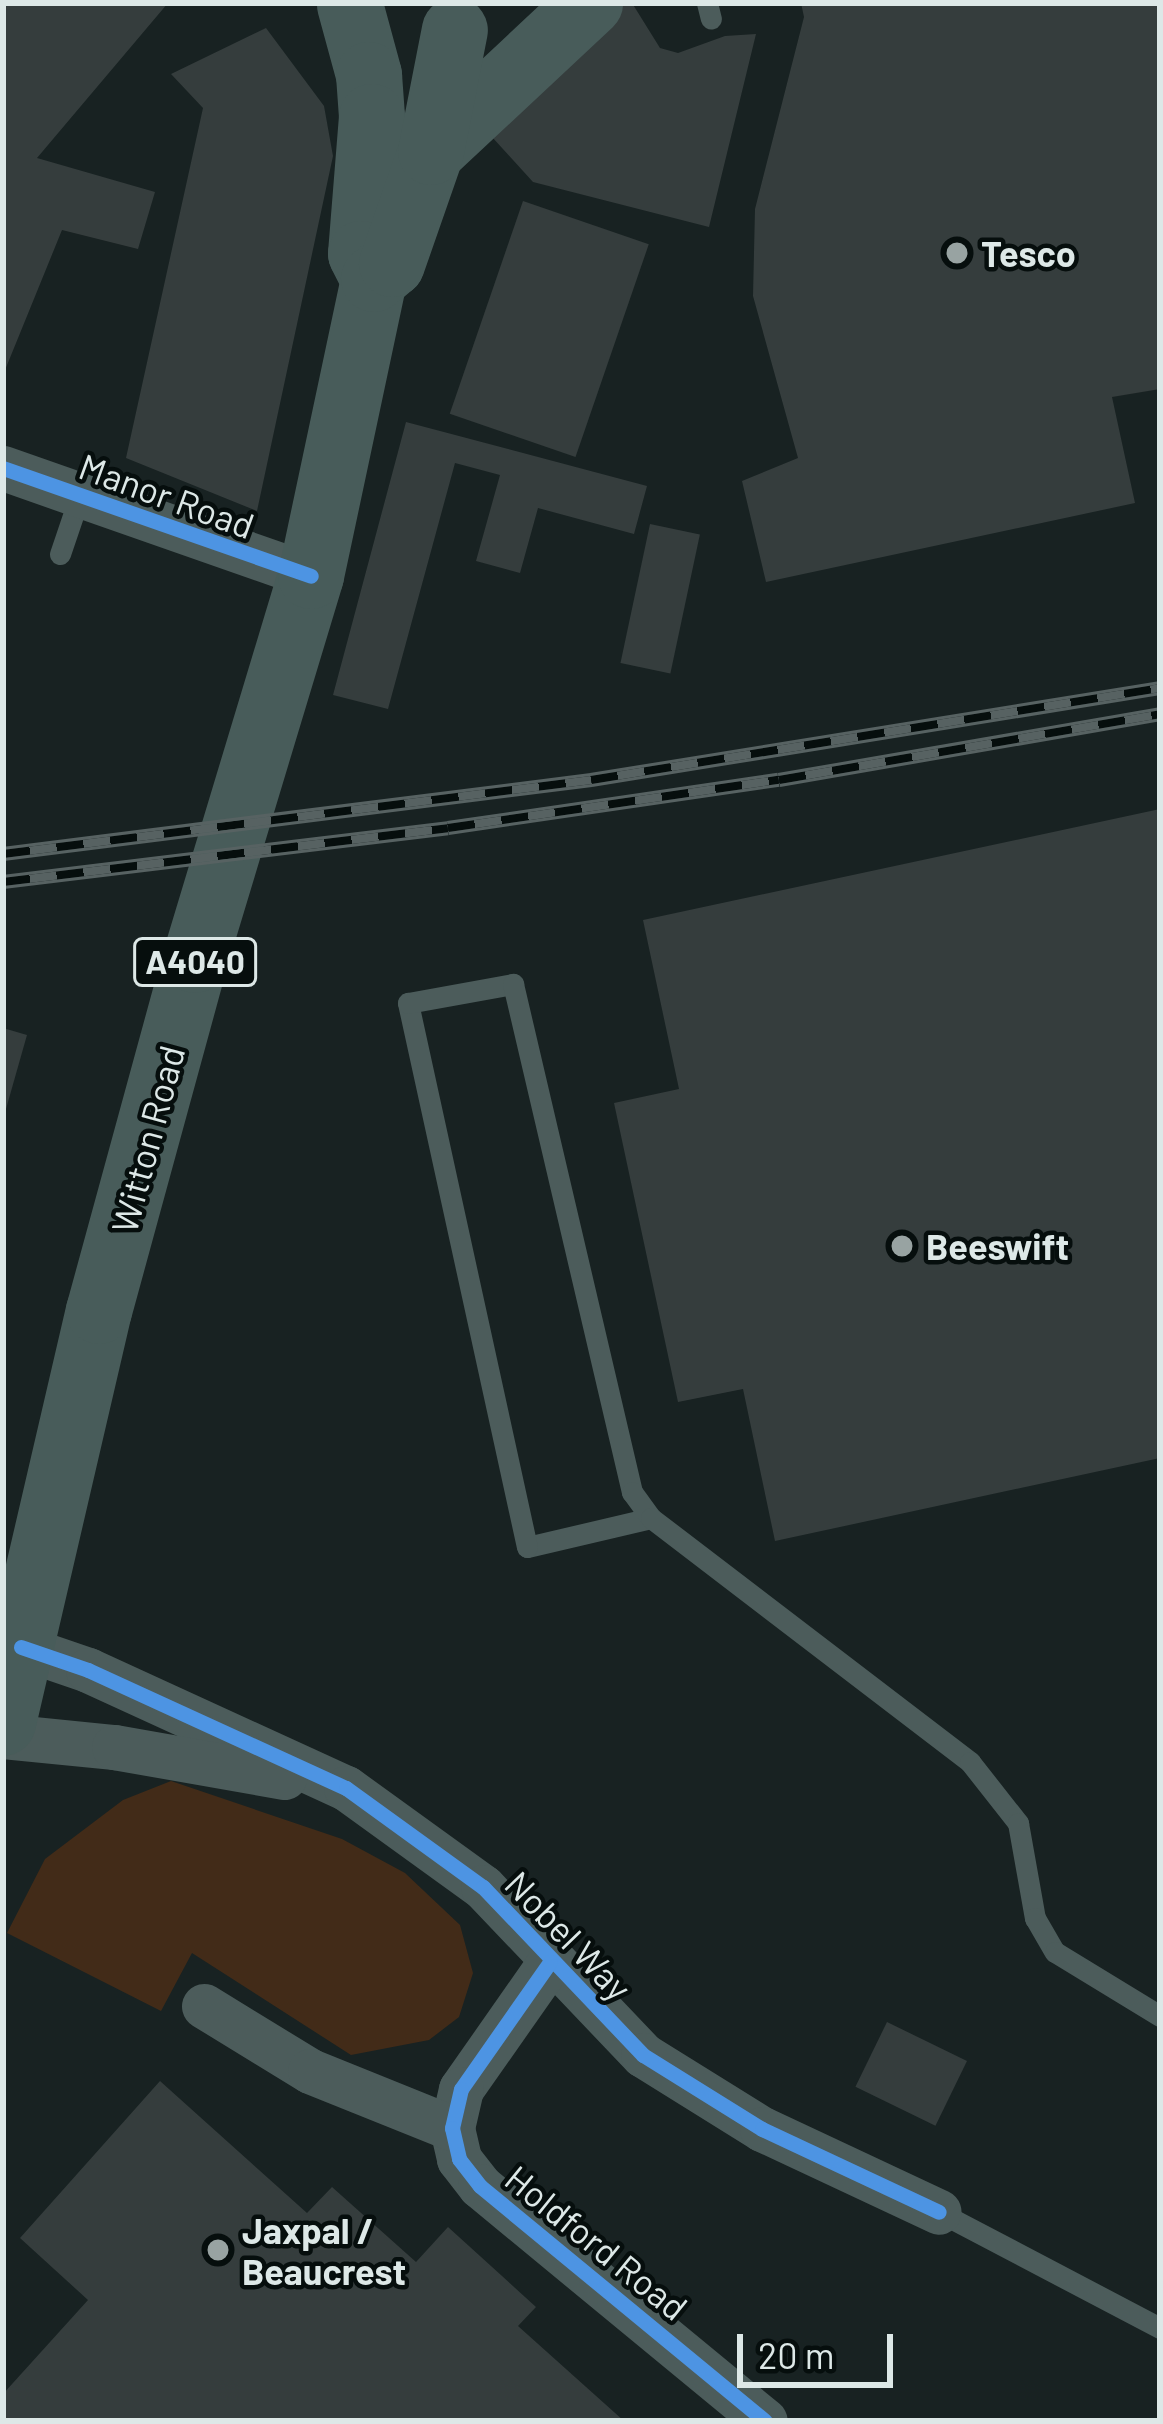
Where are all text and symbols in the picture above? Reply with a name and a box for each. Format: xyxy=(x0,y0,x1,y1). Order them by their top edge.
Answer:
place label: Tesco xyxy=(981,231,1076,275)
marker: Tesco xyxy=(944,240,970,266)
street label: Manor Road xyxy=(74,443,260,547)
road number: A4040 xyxy=(132,935,258,989)
street label: Witton Road xyxy=(101,1041,193,1237)
place label: Beeswift xyxy=(926,1224,1069,1268)
marker: Beeswift xyxy=(889,1233,915,1259)
street label: Nobel Way xyxy=(497,1861,641,2009)
street label: Holdford Road xyxy=(497,2156,697,2328)
place label: Jaxpal / Beaucrest xyxy=(242,2207,406,2292)
marker: Jaxpal / Beaucrest xyxy=(205,2237,231,2263)
scale bar xyxy=(743,2310,899,2384)
text: 20 m xyxy=(758,2333,835,2376)

